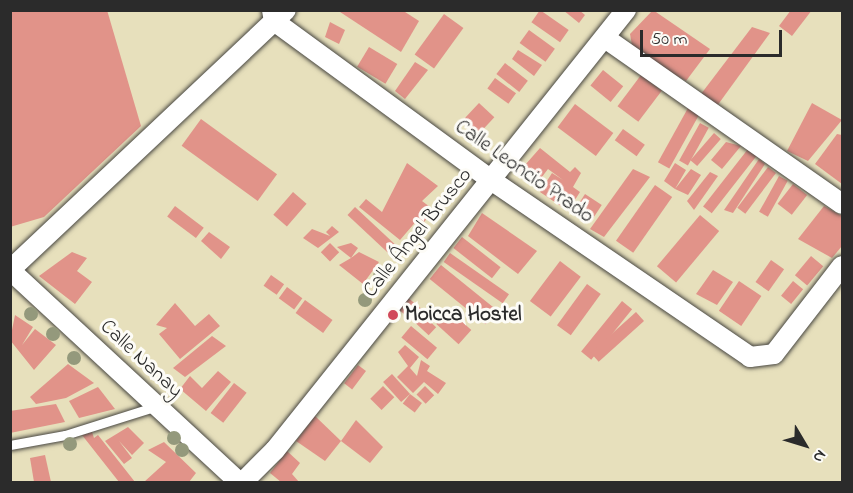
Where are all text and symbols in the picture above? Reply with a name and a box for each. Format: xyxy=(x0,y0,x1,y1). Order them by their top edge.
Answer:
scale bar xyxy=(643,18,786,56)
text: 50 m xyxy=(651,27,688,53)
street label: Calle Leoncio Prado xyxy=(450,115,598,229)
street label: Calle Ángel Brusco xyxy=(358,163,478,303)
place label: Moicca Hostel xyxy=(405,302,521,328)
marker: Moicca Hostel xyxy=(386,308,400,322)
street label: Calle Nanay xyxy=(95,315,187,403)
north arrow xyxy=(775,415,835,475)
text: N xyxy=(806,444,832,468)

